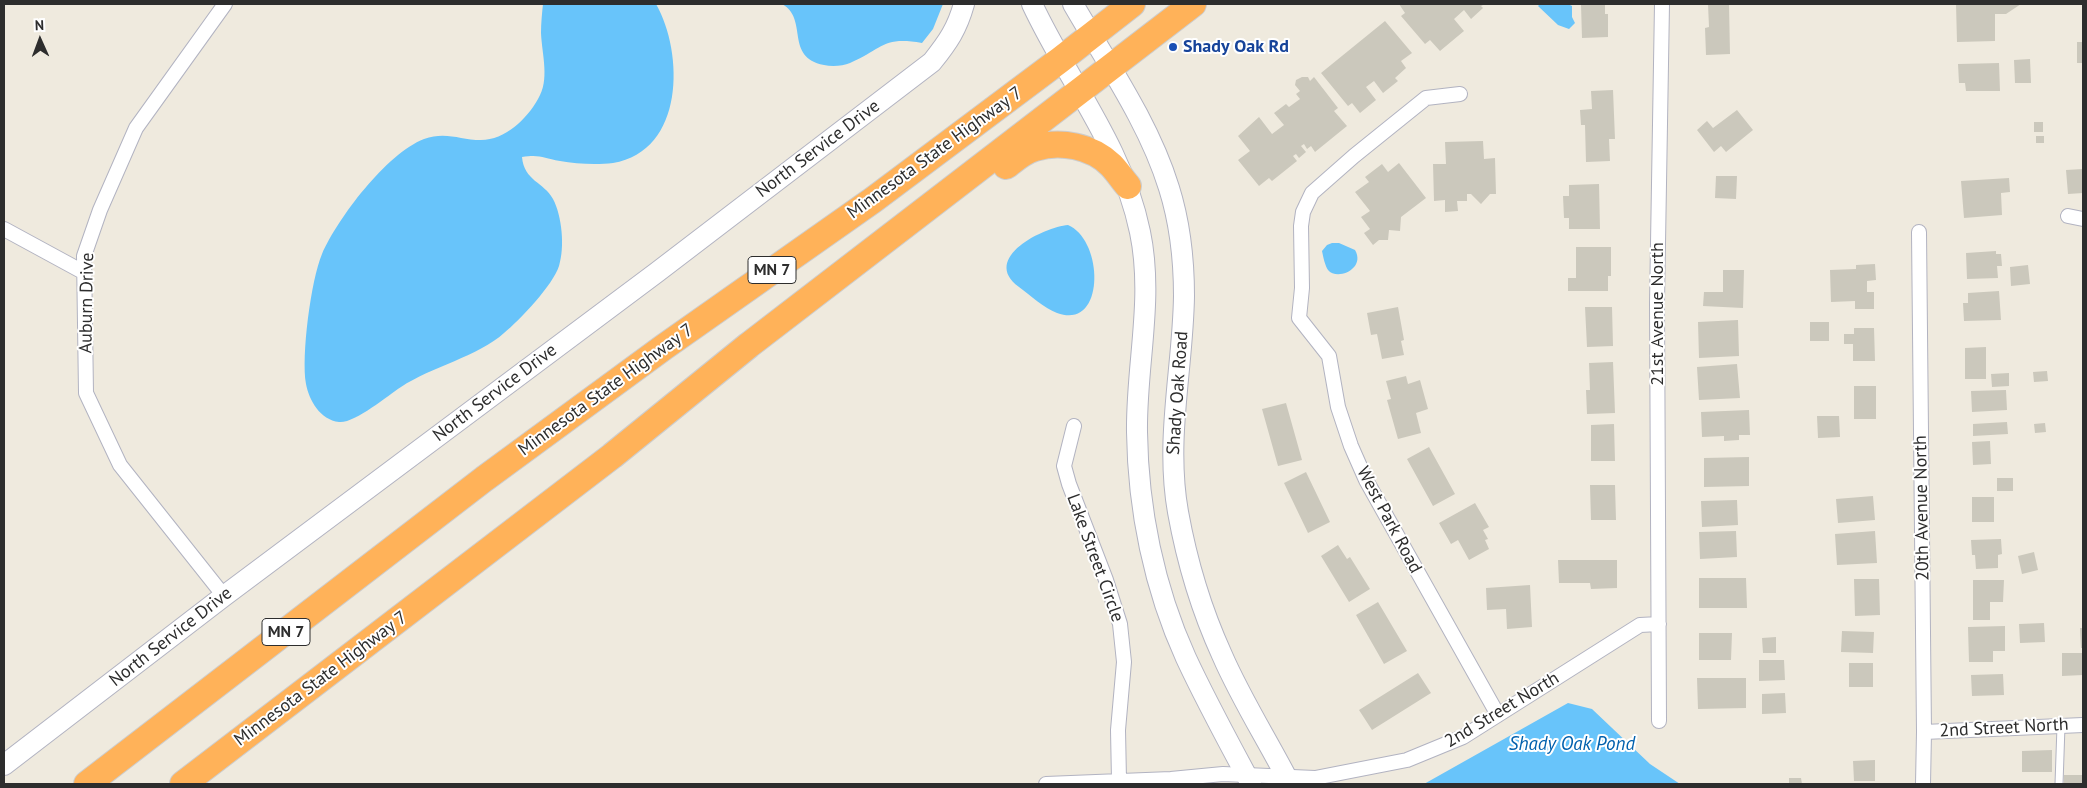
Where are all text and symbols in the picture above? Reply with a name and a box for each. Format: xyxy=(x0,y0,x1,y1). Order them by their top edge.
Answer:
north arrow xyxy=(15,15,65,65)
text: N xyxy=(35,16,44,34)
place label: Shady Oak Rd xyxy=(1183,36,1289,58)
marker: Shady Oak Rd xyxy=(1167,41,1179,53)
street label: Minnesota State Highway 7 xyxy=(843,82,1027,224)
street label: North Service Drive xyxy=(752,95,884,203)
street label: 21st Avenue North xyxy=(1647,242,1669,386)
street label: Auburn Drive xyxy=(75,252,99,354)
road number: MN 7 xyxy=(748,256,796,284)
street label: Minnesota State Highway 7 xyxy=(514,319,698,461)
street label: Shady Oak Road xyxy=(1163,330,1193,456)
street label: North Service Drive xyxy=(429,339,561,447)
street label: 20th Avenue North xyxy=(1910,435,1934,581)
street label: West Park Road xyxy=(1352,463,1426,577)
street label: Lake Street Circle xyxy=(1062,491,1128,625)
street label: North Service Drive xyxy=(105,582,237,692)
street label: Minnesota State Highway 7 xyxy=(230,607,412,751)
road number: MN 7 xyxy=(262,618,310,646)
street label: 2nd Street North xyxy=(1441,667,1563,753)
street label: 2nd Street North xyxy=(1939,714,2069,742)
water label: Shady Oak Pond xyxy=(1509,734,1635,756)

